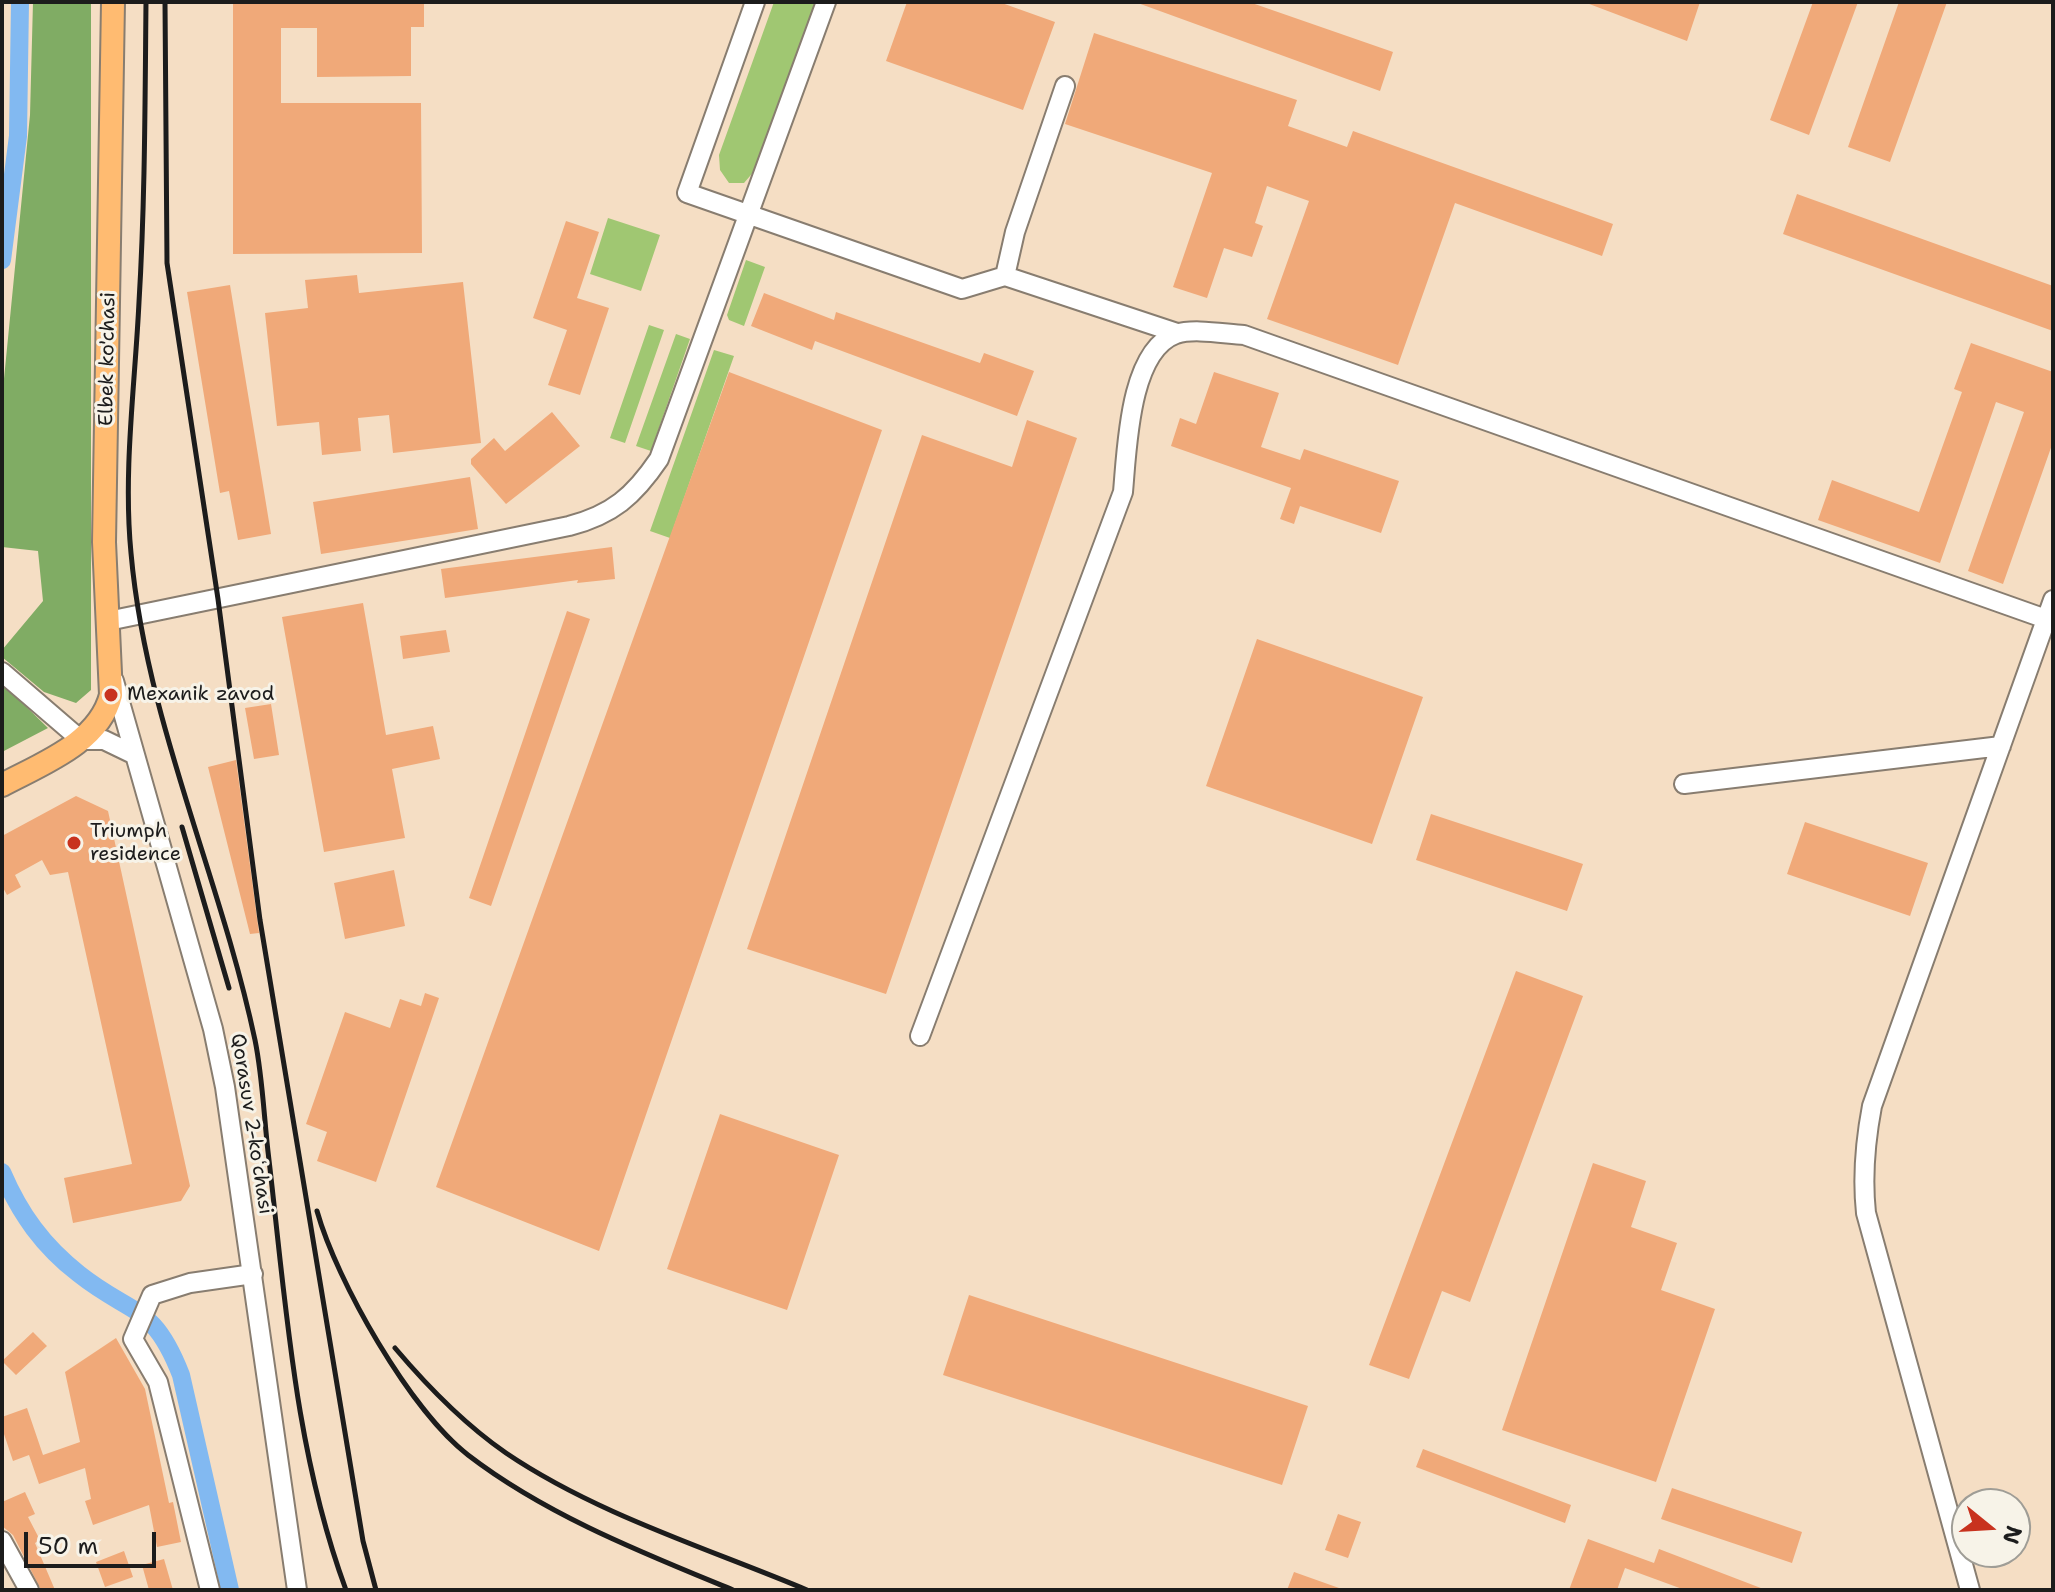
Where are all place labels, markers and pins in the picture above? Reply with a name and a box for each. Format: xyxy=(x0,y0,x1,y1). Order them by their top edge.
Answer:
place label: Mexanik zavod xyxy=(127,683,274,707)
marker: Mexanik zavod xyxy=(102,686,120,704)
place label: Triumph residence xyxy=(90,820,181,867)
marker: Triumph residence xyxy=(65,834,83,852)

